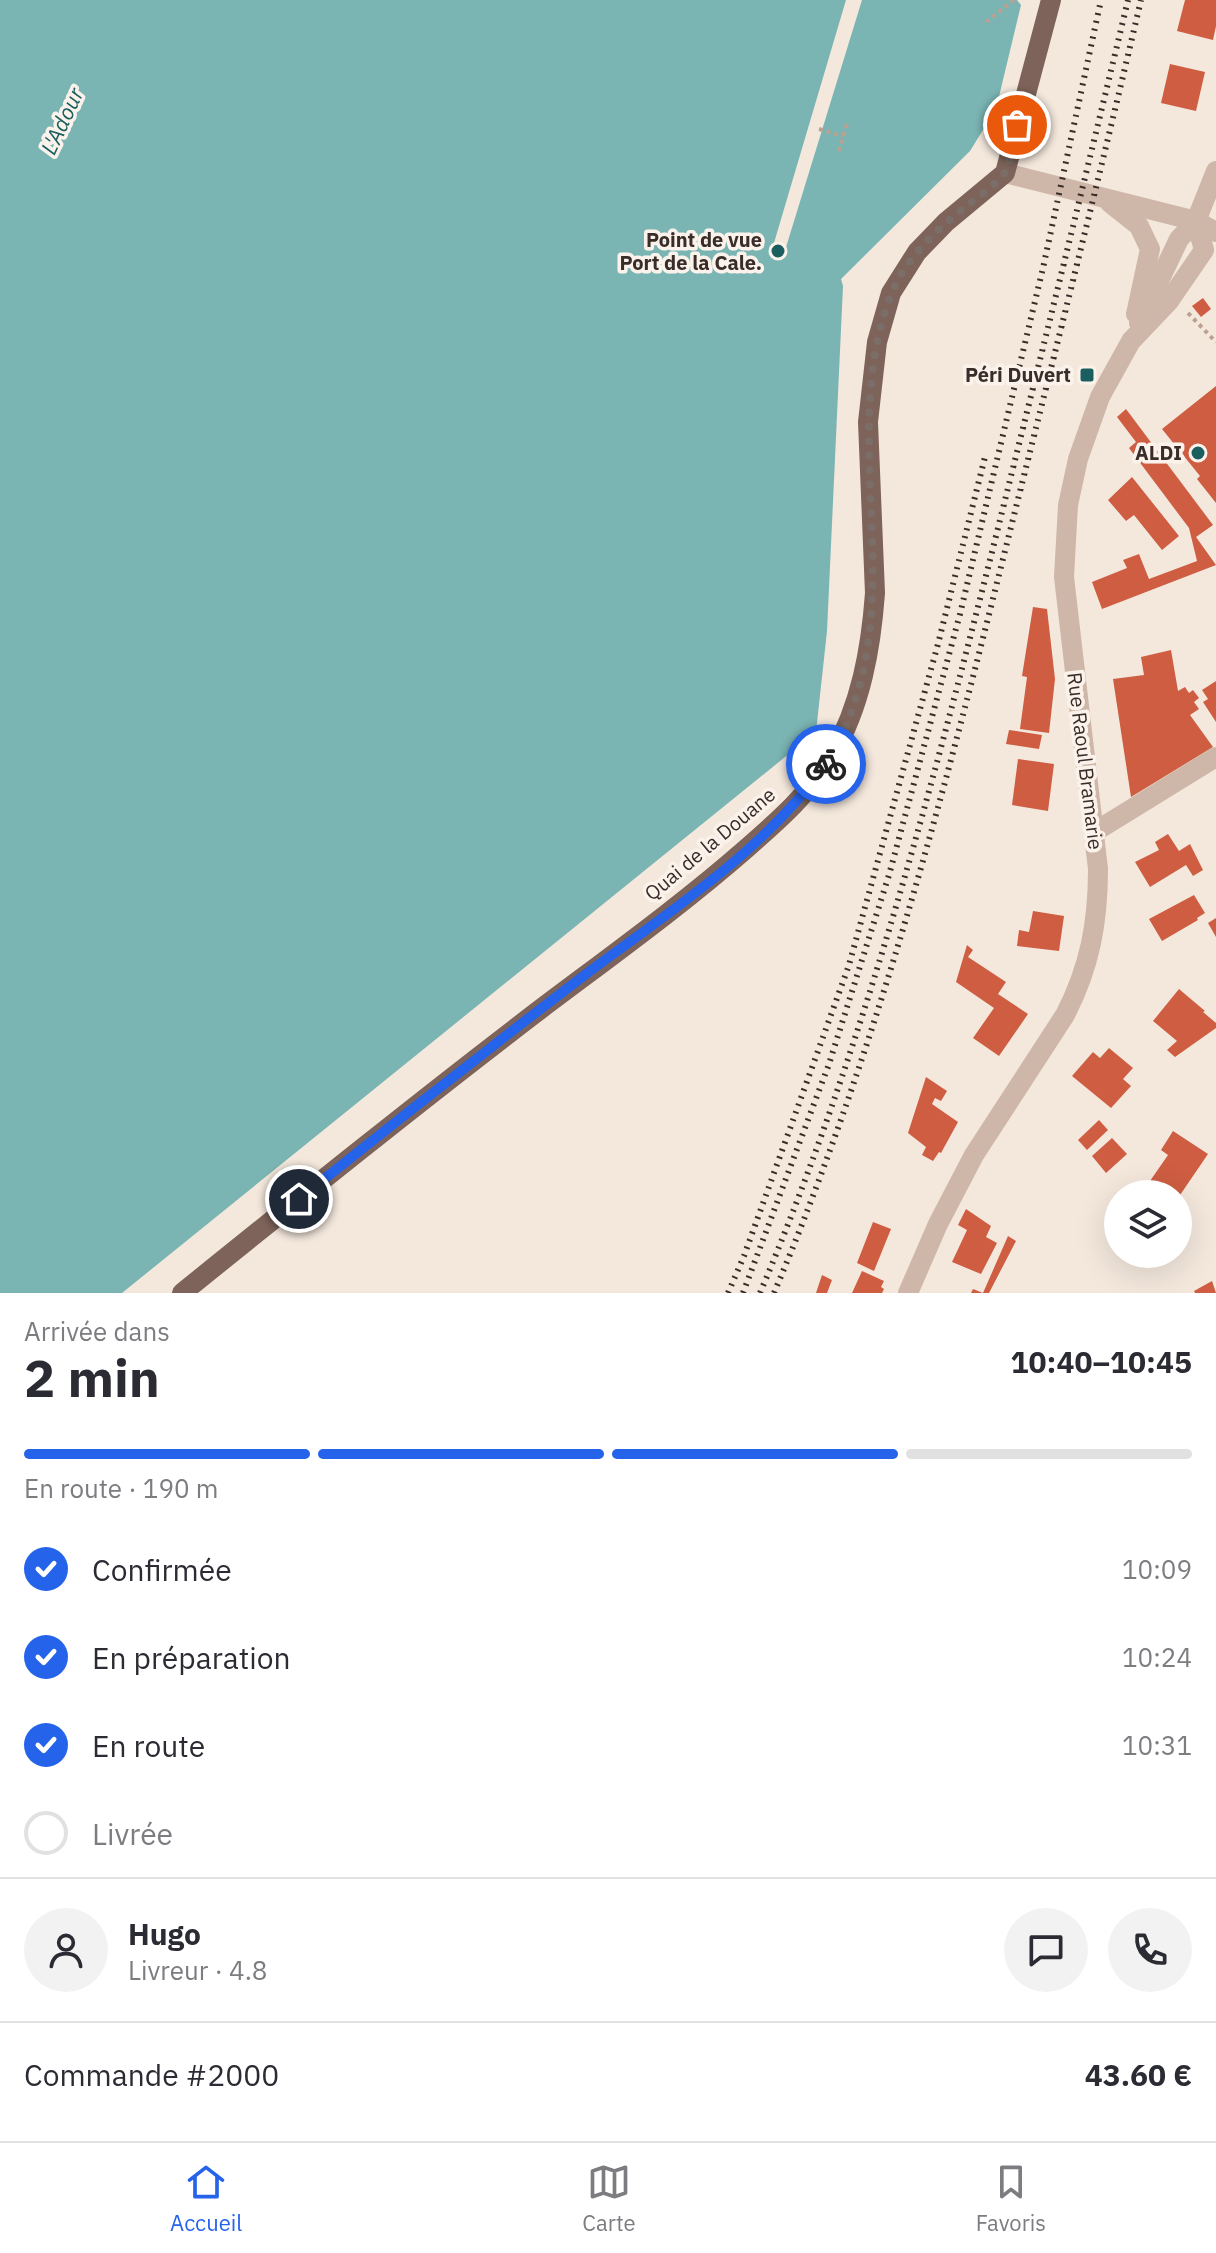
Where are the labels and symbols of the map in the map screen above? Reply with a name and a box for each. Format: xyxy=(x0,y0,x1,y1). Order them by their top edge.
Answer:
water label: L'Adour xyxy=(34,82,90,159)
pin xyxy=(983,91,1051,159)
place label: Point de vue Port de la Cale. xyxy=(620,226,762,276)
marker: Point de vue Port de la Cale. xyxy=(769,242,787,260)
place label: Péri Duvert xyxy=(965,361,1071,388)
marker: Péri Duvert xyxy=(1078,366,1096,384)
place label: ALDI xyxy=(1135,439,1182,466)
marker: ALDI xyxy=(1189,444,1207,462)
street label: Rue Raoul Bramarie xyxy=(1061,671,1110,851)
courier xyxy=(786,724,866,804)
street label: Quai de la Douane xyxy=(639,781,781,906)
pin xyxy=(265,1165,333,1233)

